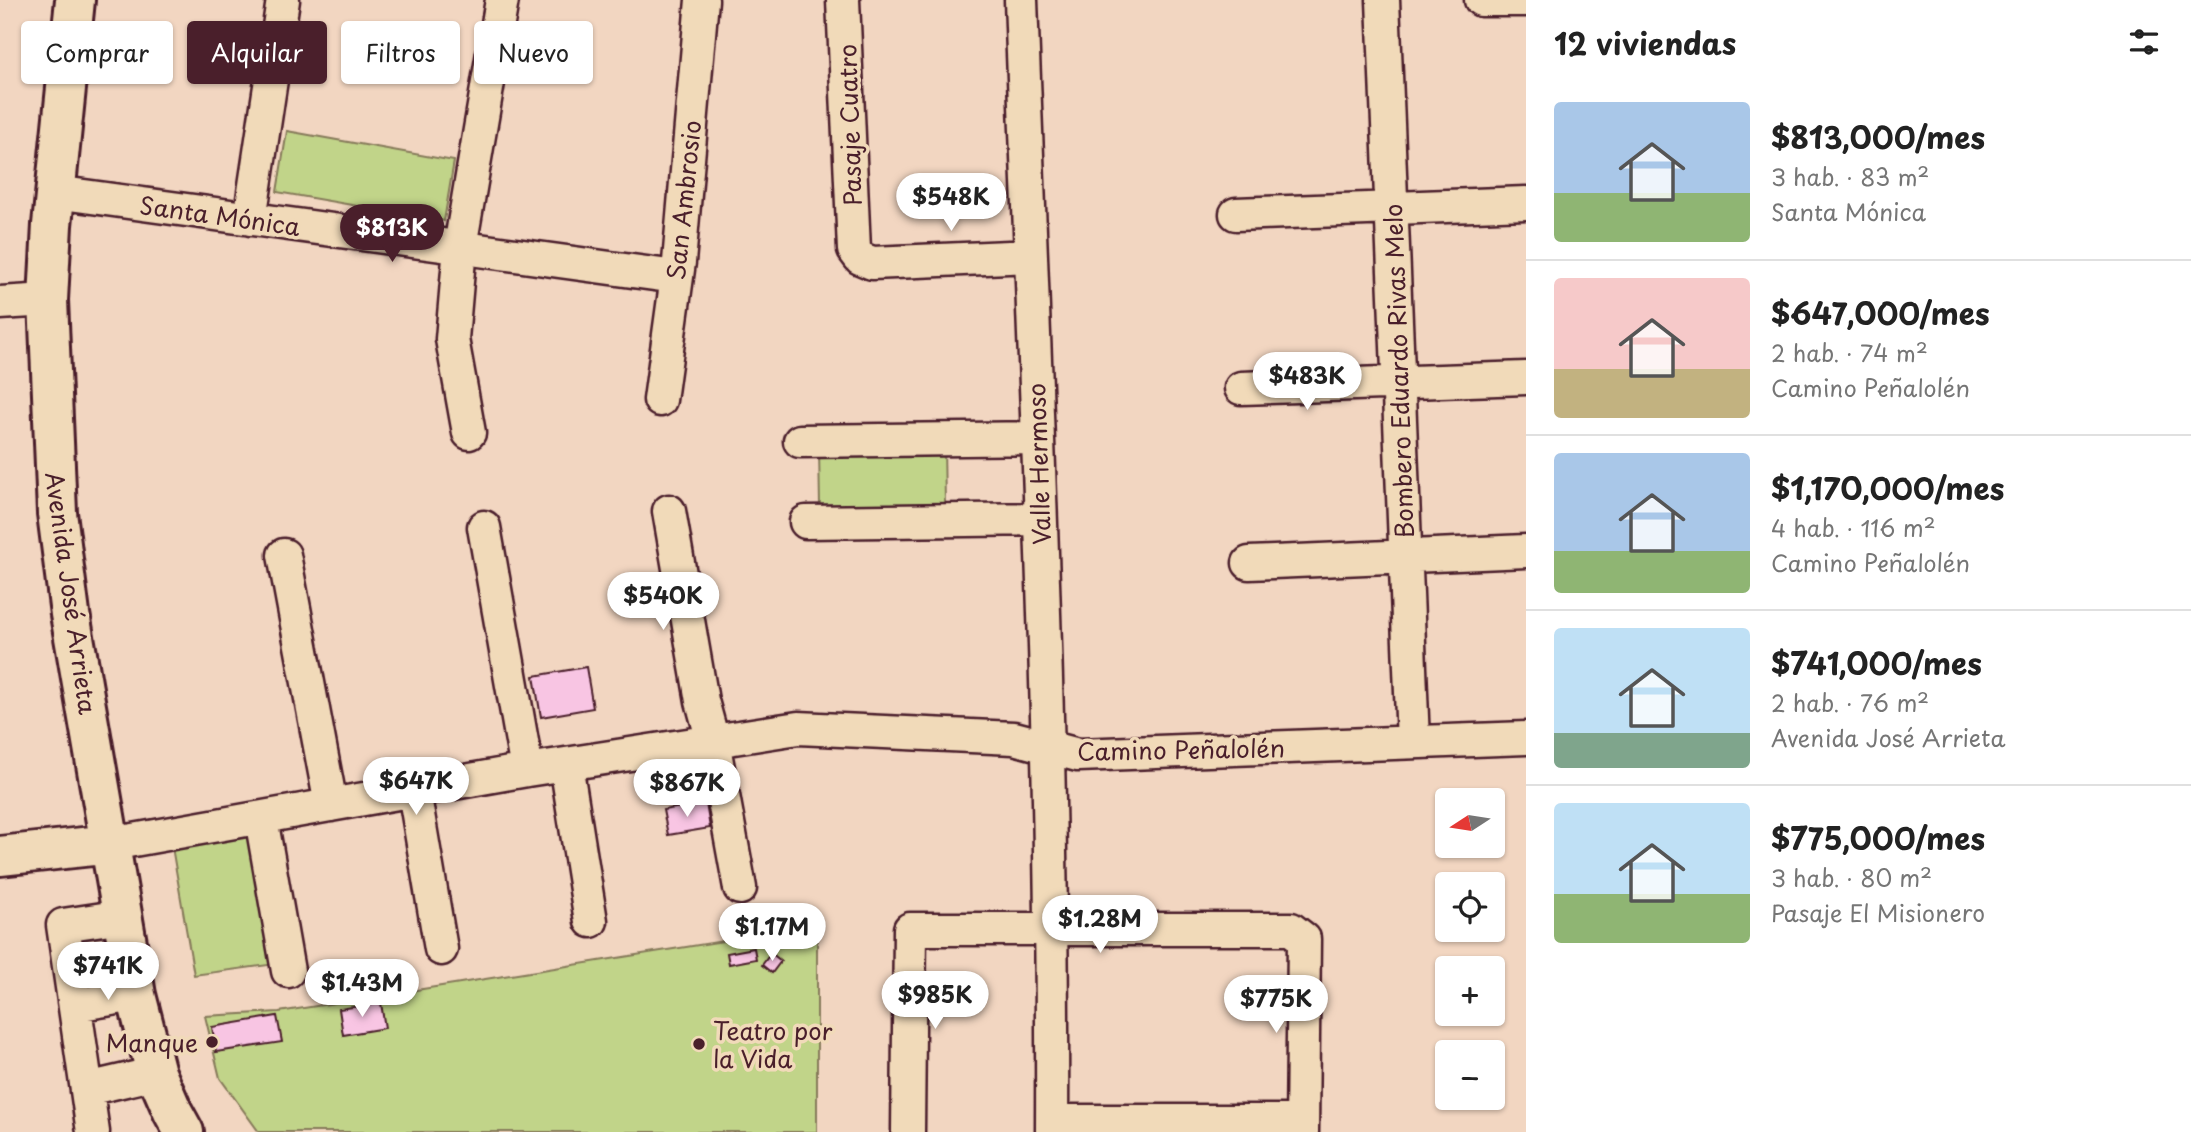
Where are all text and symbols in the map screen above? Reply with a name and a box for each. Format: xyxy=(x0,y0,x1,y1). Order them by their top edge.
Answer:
text: 12 viviendas xyxy=(1554,20,1736,65)
chip: Comprar xyxy=(21,21,173,84)
chip: Alquilar xyxy=(187,21,327,84)
chip: Filtros xyxy=(341,21,460,84)
chip: Nuevo xyxy=(474,21,593,84)
icon: filters xyxy=(2125,23,2163,61)
street label: Pasaje Cuatro xyxy=(828,43,870,207)
text: $813,000/mes xyxy=(1771,114,1985,159)
street label: San Ambrosio xyxy=(657,118,709,282)
icon: home xyxy=(1610,130,1694,214)
text: 3 hab. · 83 m² xyxy=(1771,159,1929,194)
pin: $548K xyxy=(902,174,1000,233)
text: $548K xyxy=(912,178,990,213)
street label: Santa Mónica xyxy=(137,186,303,244)
text: Santa Mónica xyxy=(1771,194,1926,229)
street label: Bombero Eduardo Rivas Melo xyxy=(1374,203,1422,539)
pin: $813K xyxy=(343,204,441,264)
text: $813K xyxy=(356,209,428,244)
text: $647,000/mes xyxy=(1771,290,1990,335)
icon: home xyxy=(1610,306,1694,390)
text: 2 hab. · 74 m² xyxy=(1771,335,1928,370)
pin: $483K xyxy=(1258,352,1356,412)
text: $483K xyxy=(1269,357,1345,392)
text: Camino Peñalolén xyxy=(1771,370,1970,405)
street label: Valle Hermoso xyxy=(1017,382,1059,546)
text: $1,170,000/mes xyxy=(1771,465,2004,510)
street label: Avenida José Arrieta xyxy=(37,469,107,717)
icon: home xyxy=(1610,481,1694,565)
text: 4 hab. · 116 m² xyxy=(1771,510,1936,545)
text: Camino Peñalolén xyxy=(1771,545,1970,580)
pin: $540K xyxy=(614,572,712,632)
text: $540K xyxy=(623,577,703,612)
text: $741,000/mes xyxy=(1771,640,1982,685)
icon: home xyxy=(1610,656,1694,740)
text: 2 hab. · 76 m² xyxy=(1771,685,1929,720)
text: Avenida José Arrieta xyxy=(1771,720,2005,755)
street label: Camino Peñalolén xyxy=(1077,729,1285,769)
pin: $647K xyxy=(367,758,465,817)
pin: $867K xyxy=(638,760,736,819)
text: $647K xyxy=(379,762,453,797)
text: $867K xyxy=(649,764,725,799)
north arrow xyxy=(1435,788,1505,858)
map controls xyxy=(1435,788,1505,1110)
text: $775,000/mes xyxy=(1771,815,1985,860)
icon: home xyxy=(1610,831,1694,915)
text: 3 hab. · 80 m² xyxy=(1771,860,1932,895)
button: locate xyxy=(1435,872,1505,942)
pin: $1.28M xyxy=(1043,895,1157,955)
text: Pasaje El Misionero xyxy=(1771,895,1985,930)
text: $1.28M xyxy=(1058,900,1142,935)
pin: $1.17M xyxy=(715,904,829,963)
text: $1.17M xyxy=(735,908,809,943)
pin: $741K xyxy=(59,942,157,1002)
text: $741K xyxy=(73,947,143,982)
button: + xyxy=(1435,956,1505,1026)
pin: $1.43M xyxy=(305,960,419,1019)
text: $1.43M xyxy=(321,964,403,999)
pin: $985K xyxy=(886,972,984,1031)
text: $985K xyxy=(898,976,972,1011)
pin: $775K xyxy=(1227,976,1325,1035)
text: $775K xyxy=(1240,980,1312,1015)
place label: Teatro por la Vida xyxy=(713,1012,833,1076)
place label: Manque xyxy=(106,1024,198,1060)
marker: Manque xyxy=(204,1034,220,1050)
marker: Teatro por la Vida xyxy=(691,1036,707,1052)
button: − xyxy=(1435,1040,1505,1110)

